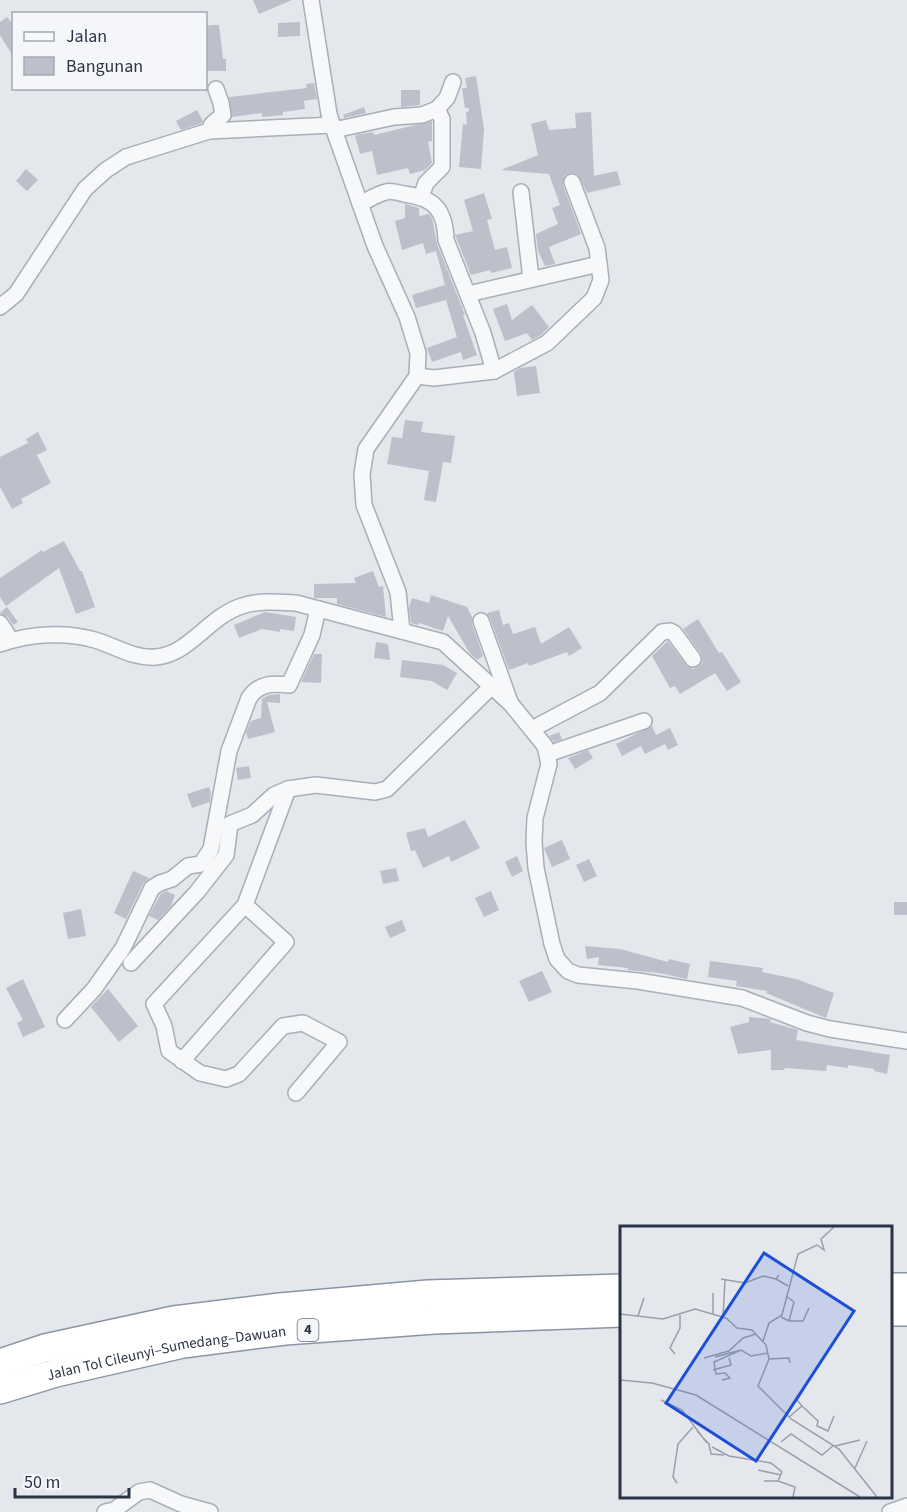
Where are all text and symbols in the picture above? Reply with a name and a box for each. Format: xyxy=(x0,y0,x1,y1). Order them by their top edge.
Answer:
legend xyxy=(12,12,207,90)
text: Jalan xyxy=(66,24,107,49)
text: Bangunan xyxy=(66,54,143,79)
inset map xyxy=(620,1226,892,1497)
road number: 4 xyxy=(298,1319,318,1341)
street label: Jalan Tol Cileunyi–Sumedang–Dawuan xyxy=(44,1320,287,1386)
scale bar xyxy=(15,1461,129,1499)
text: 50 m xyxy=(24,1470,60,1495)

